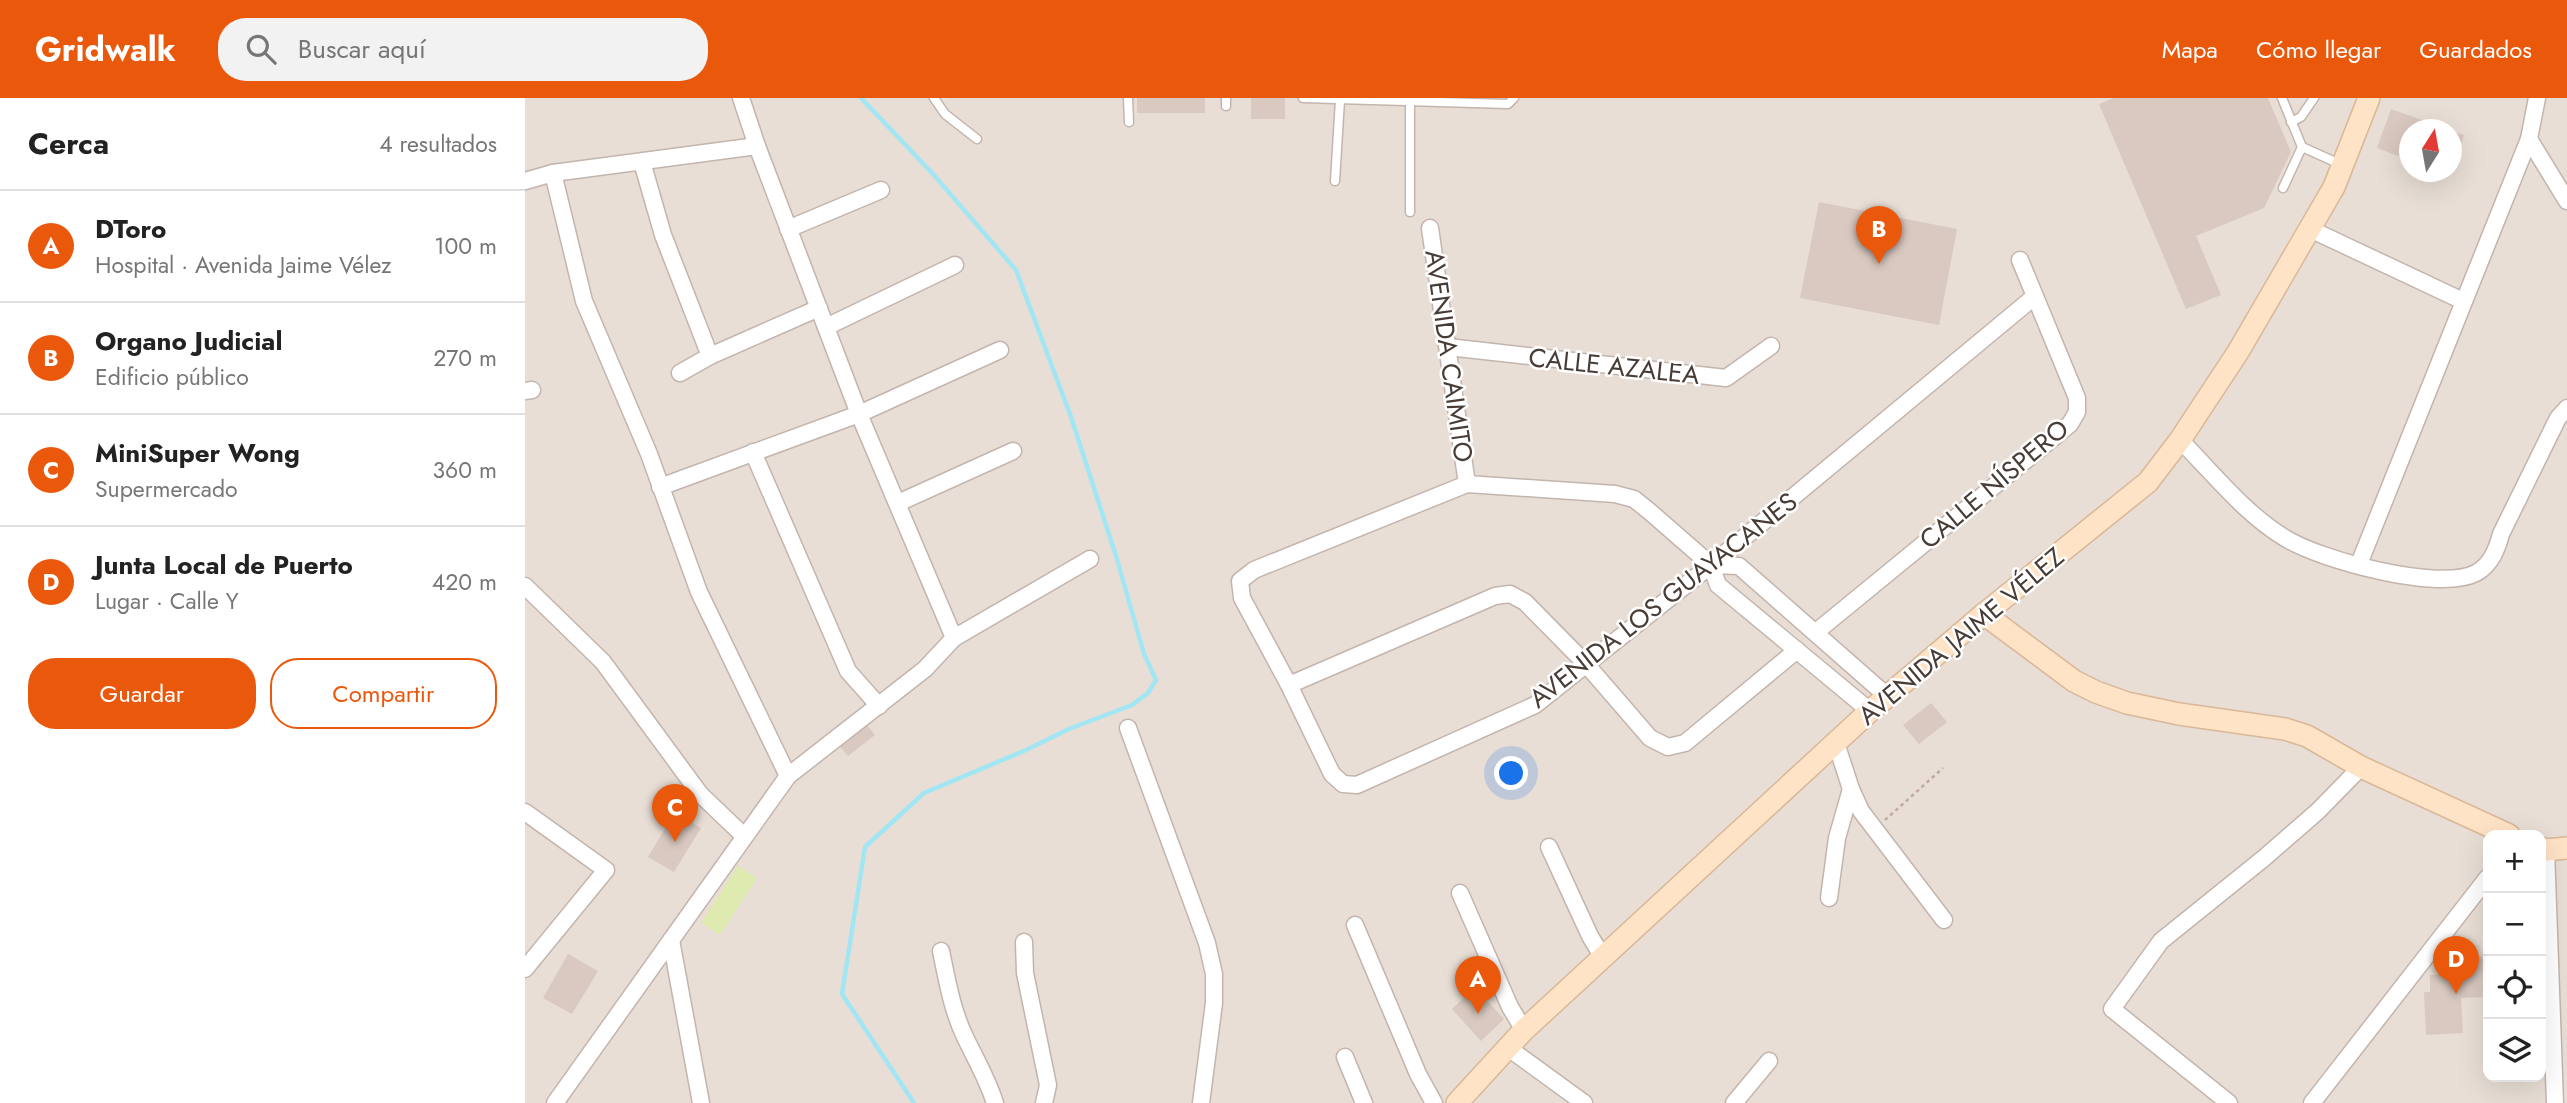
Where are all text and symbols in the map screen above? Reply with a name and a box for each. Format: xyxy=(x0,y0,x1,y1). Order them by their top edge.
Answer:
search box xyxy=(218,18,708,81)
text: Gridwalk xyxy=(35,26,176,73)
icon: search xyxy=(242,30,280,68)
text: Buscar aquí xyxy=(298,30,426,68)
text: Mapa xyxy=(2162,32,2218,67)
text: Cómo llegar xyxy=(2256,32,2381,67)
text: Guardados xyxy=(2419,32,2532,67)
north arrow xyxy=(2399,119,2462,182)
text: Cerca xyxy=(28,122,109,165)
text: 4 resultados xyxy=(379,127,497,161)
pin: B xyxy=(1856,206,1902,264)
text: DToro xyxy=(95,210,166,248)
text: A xyxy=(43,229,59,263)
text: 100 m xyxy=(434,229,497,263)
street label: AVENIDA CAIMITO xyxy=(1415,247,1483,465)
text: Hospital · Avenida Jaime Vélez xyxy=(95,248,392,282)
text: Organo Judicial xyxy=(95,322,282,360)
street label: CALLE AZALEA xyxy=(1527,338,1702,394)
text: B xyxy=(43,341,59,375)
text: 270 m xyxy=(433,341,497,375)
text: Edificio público xyxy=(95,360,249,394)
street label: CALLE NÍSPERO xyxy=(1911,410,2077,558)
text: MiniSuper Wong xyxy=(95,434,300,472)
text: C xyxy=(43,453,59,487)
text: 360 m xyxy=(433,453,497,487)
text: Supermercado xyxy=(95,472,238,506)
street label: AVENIDA LOS GUAYACANES xyxy=(1521,483,1805,717)
street label: AVENIDA JAIME VÉLEZ xyxy=(1850,538,2072,734)
text: Junta Local de Puerto xyxy=(95,546,353,584)
text: D xyxy=(43,565,59,599)
text: 420 m xyxy=(432,565,497,599)
text: Lugar · Calle Y xyxy=(95,584,239,618)
button: Guardar xyxy=(28,658,256,729)
button: Compartir xyxy=(270,658,497,729)
your location xyxy=(1494,756,1528,790)
pin: C xyxy=(652,784,698,842)
map controls xyxy=(2483,830,2546,1082)
button: + xyxy=(2483,830,2546,893)
button: − xyxy=(2483,893,2546,956)
pin: D xyxy=(2433,936,2479,994)
pin: A xyxy=(1455,956,1501,1014)
button: locate xyxy=(2483,956,2546,1019)
button: layers xyxy=(2483,1019,2546,1082)

